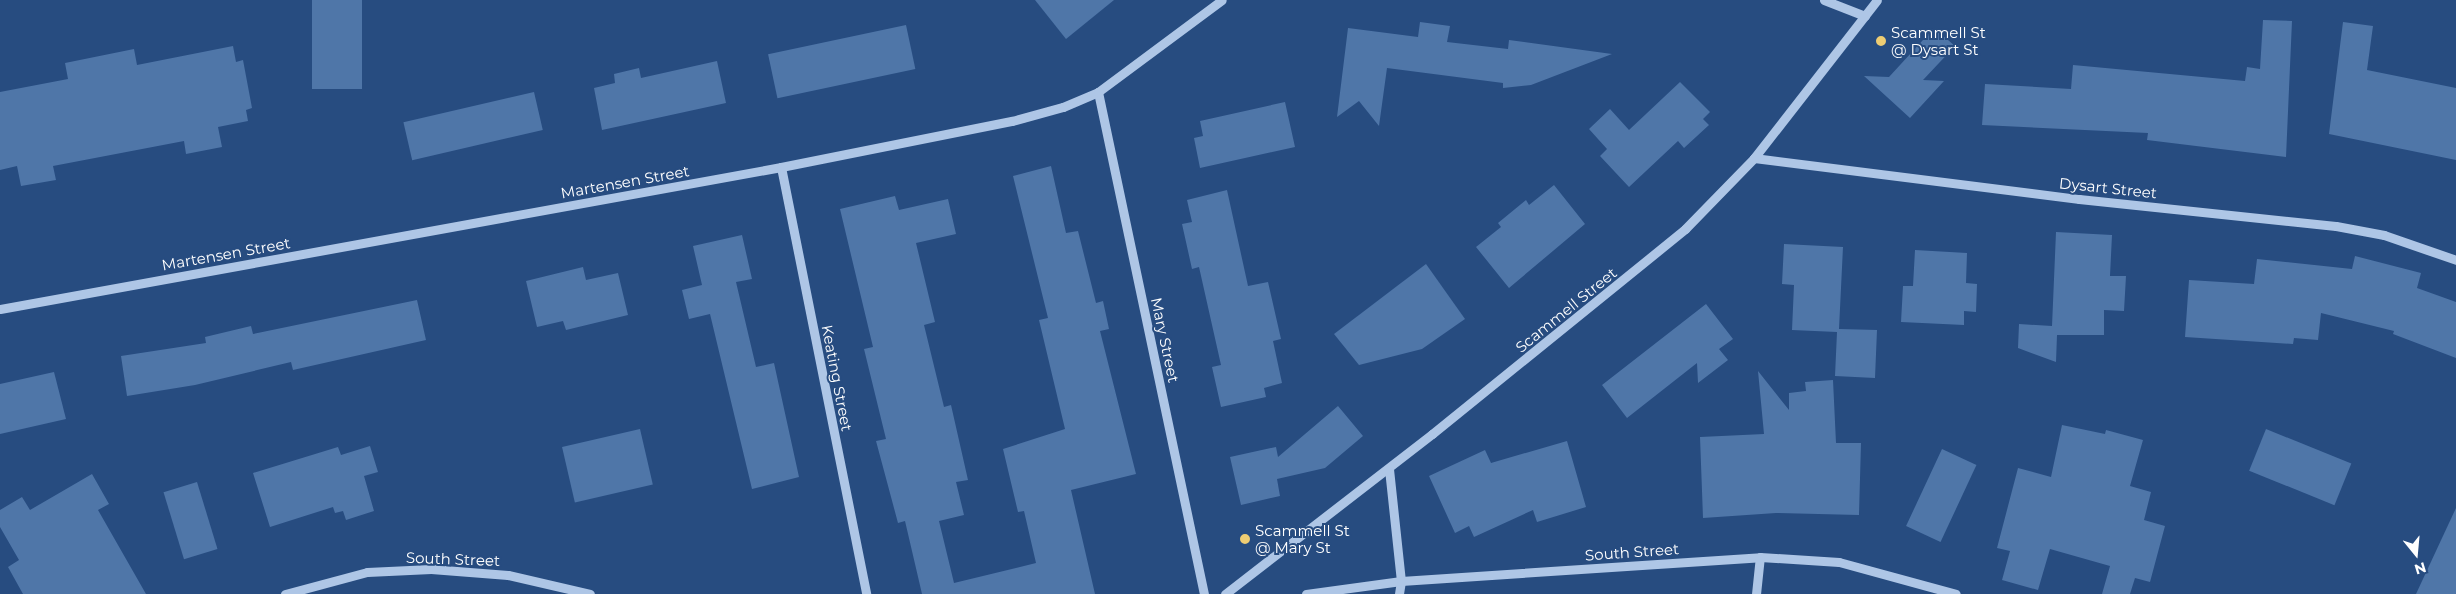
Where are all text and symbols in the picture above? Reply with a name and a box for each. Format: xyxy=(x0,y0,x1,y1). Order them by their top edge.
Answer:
place label: Scammell St @ Dysart St xyxy=(1891,23,1986,58)
marker: Scammell St @ Dysart St xyxy=(1875,35,1887,47)
street label: Martensen Street xyxy=(559,162,691,202)
street label: Dysart Street xyxy=(2058,174,2158,202)
street label: Martensen Street xyxy=(160,234,292,274)
street label: Scammell Street xyxy=(1512,264,1620,356)
street label: Mary Street xyxy=(1147,296,1183,384)
street label: Keating Street xyxy=(818,323,856,433)
place label: Scammell St @ Mary St xyxy=(1255,521,1350,556)
north arrow xyxy=(2391,529,2441,579)
marker: Scammell St @ Mary St xyxy=(1239,533,1251,545)
street label: South Street xyxy=(1584,540,1680,564)
street label: South Street xyxy=(406,548,500,570)
text: N xyxy=(2412,558,2428,579)

